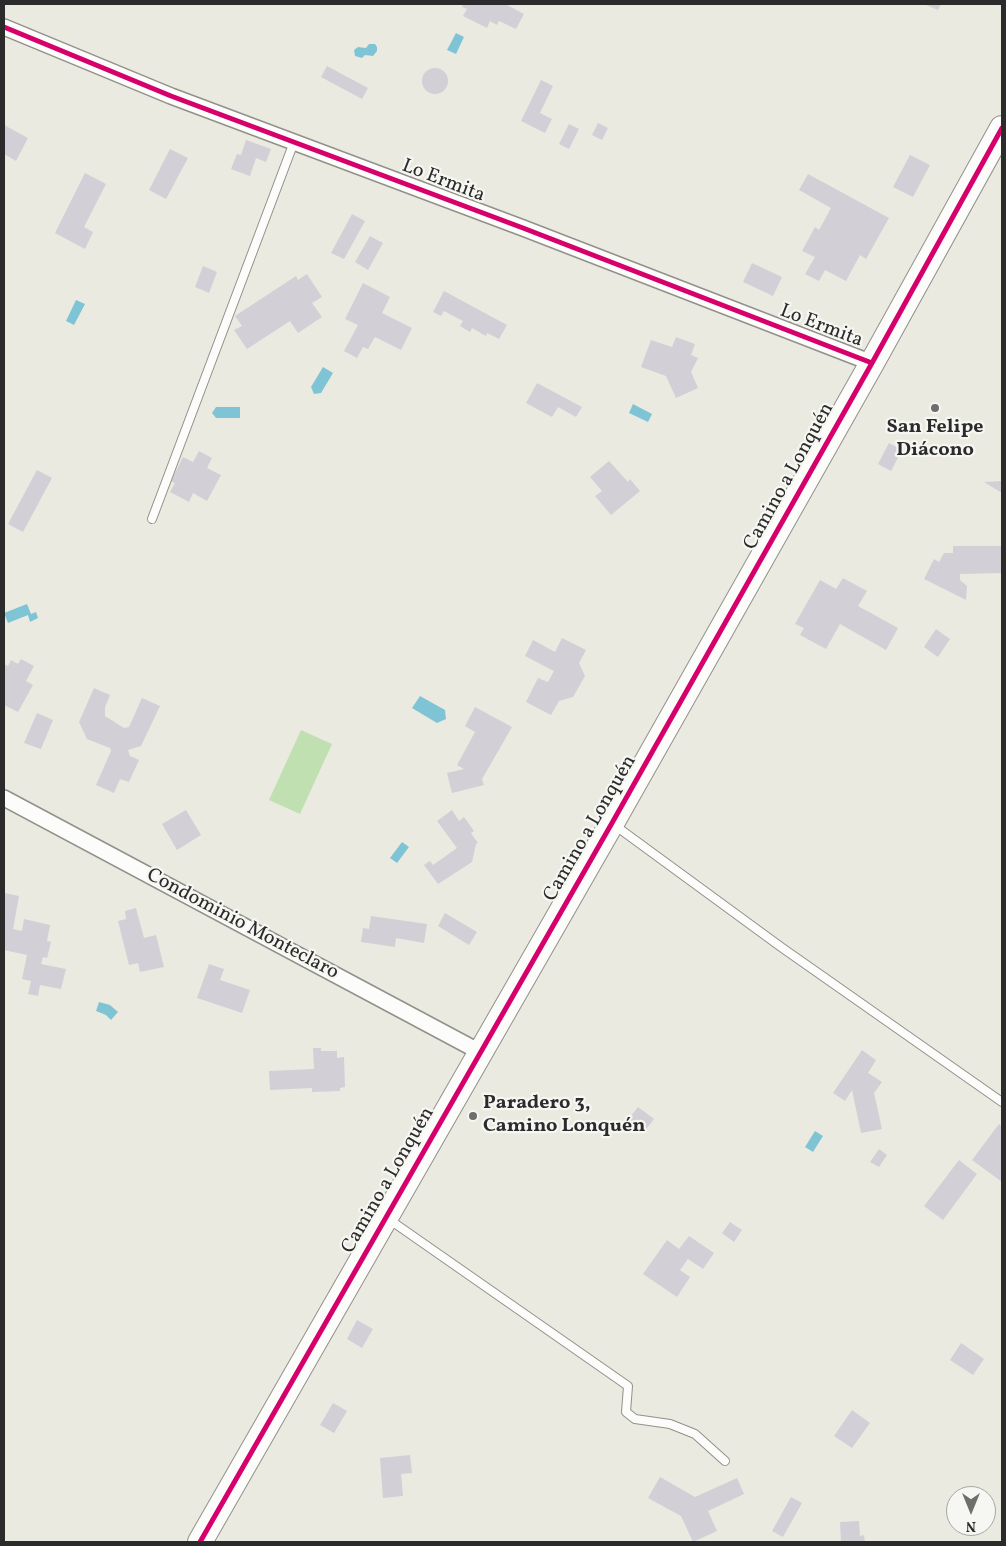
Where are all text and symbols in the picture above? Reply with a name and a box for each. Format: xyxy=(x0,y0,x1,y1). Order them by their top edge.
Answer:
street label: Lo Ermita xyxy=(398,155,488,209)
street label: Lo Ermita xyxy=(776,300,866,354)
street label: Camino a Lonquén xyxy=(740,399,840,555)
marker: San Felipe Diácono xyxy=(929,402,941,414)
place label: San Felipe Diácono xyxy=(887,416,983,463)
street label: Camino a Lonquén xyxy=(539,752,643,906)
street label: Condominio Monteclaro xyxy=(142,864,342,986)
place label: Paradero 3, Camino Lonquén xyxy=(483,1092,645,1139)
street label: Camino a Lonquén xyxy=(337,1104,441,1258)
marker: Paradero 3, Camino Lonquén xyxy=(467,1110,479,1122)
north arrow xyxy=(946,1486,996,1536)
text: N xyxy=(966,1516,976,1535)

